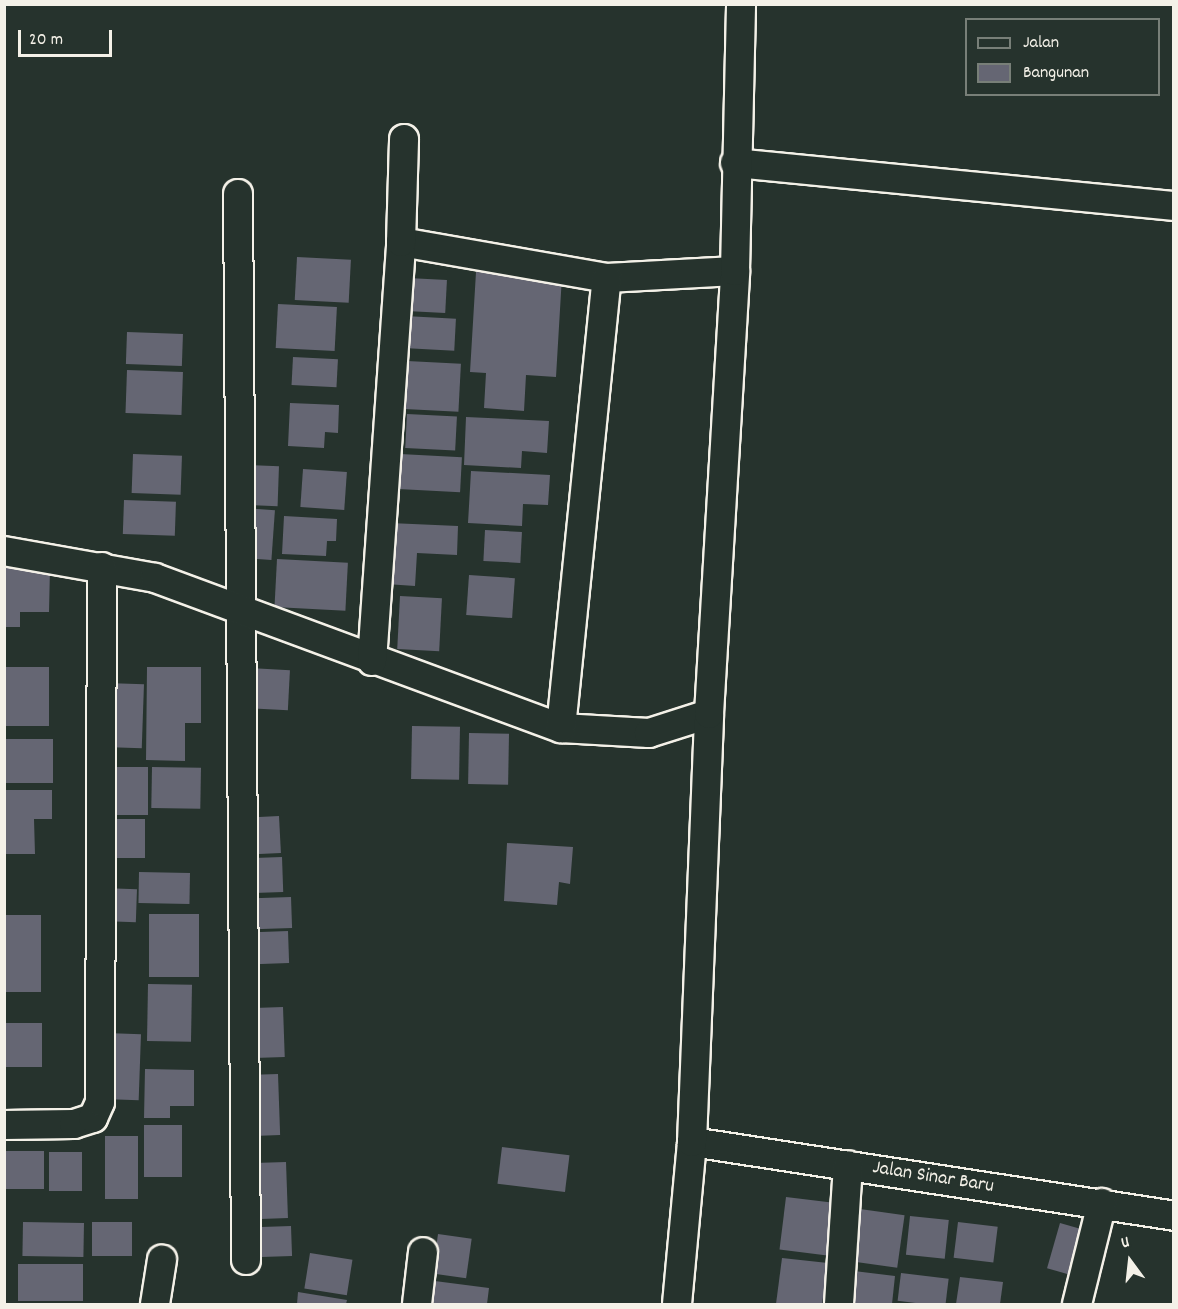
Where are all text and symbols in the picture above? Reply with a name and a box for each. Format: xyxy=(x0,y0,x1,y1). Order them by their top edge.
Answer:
scale bar xyxy=(21,18,116,56)
legend xyxy=(965,18,1160,96)
text: 20 m xyxy=(29,28,63,53)
text: Jalan xyxy=(1023,31,1059,56)
text: Bangunan xyxy=(1023,61,1089,86)
street label: Jalan Sinar Baru xyxy=(871,1157,995,1199)
north arrow xyxy=(1100,1231,1160,1291)
text: U xyxy=(1119,1231,1132,1255)

